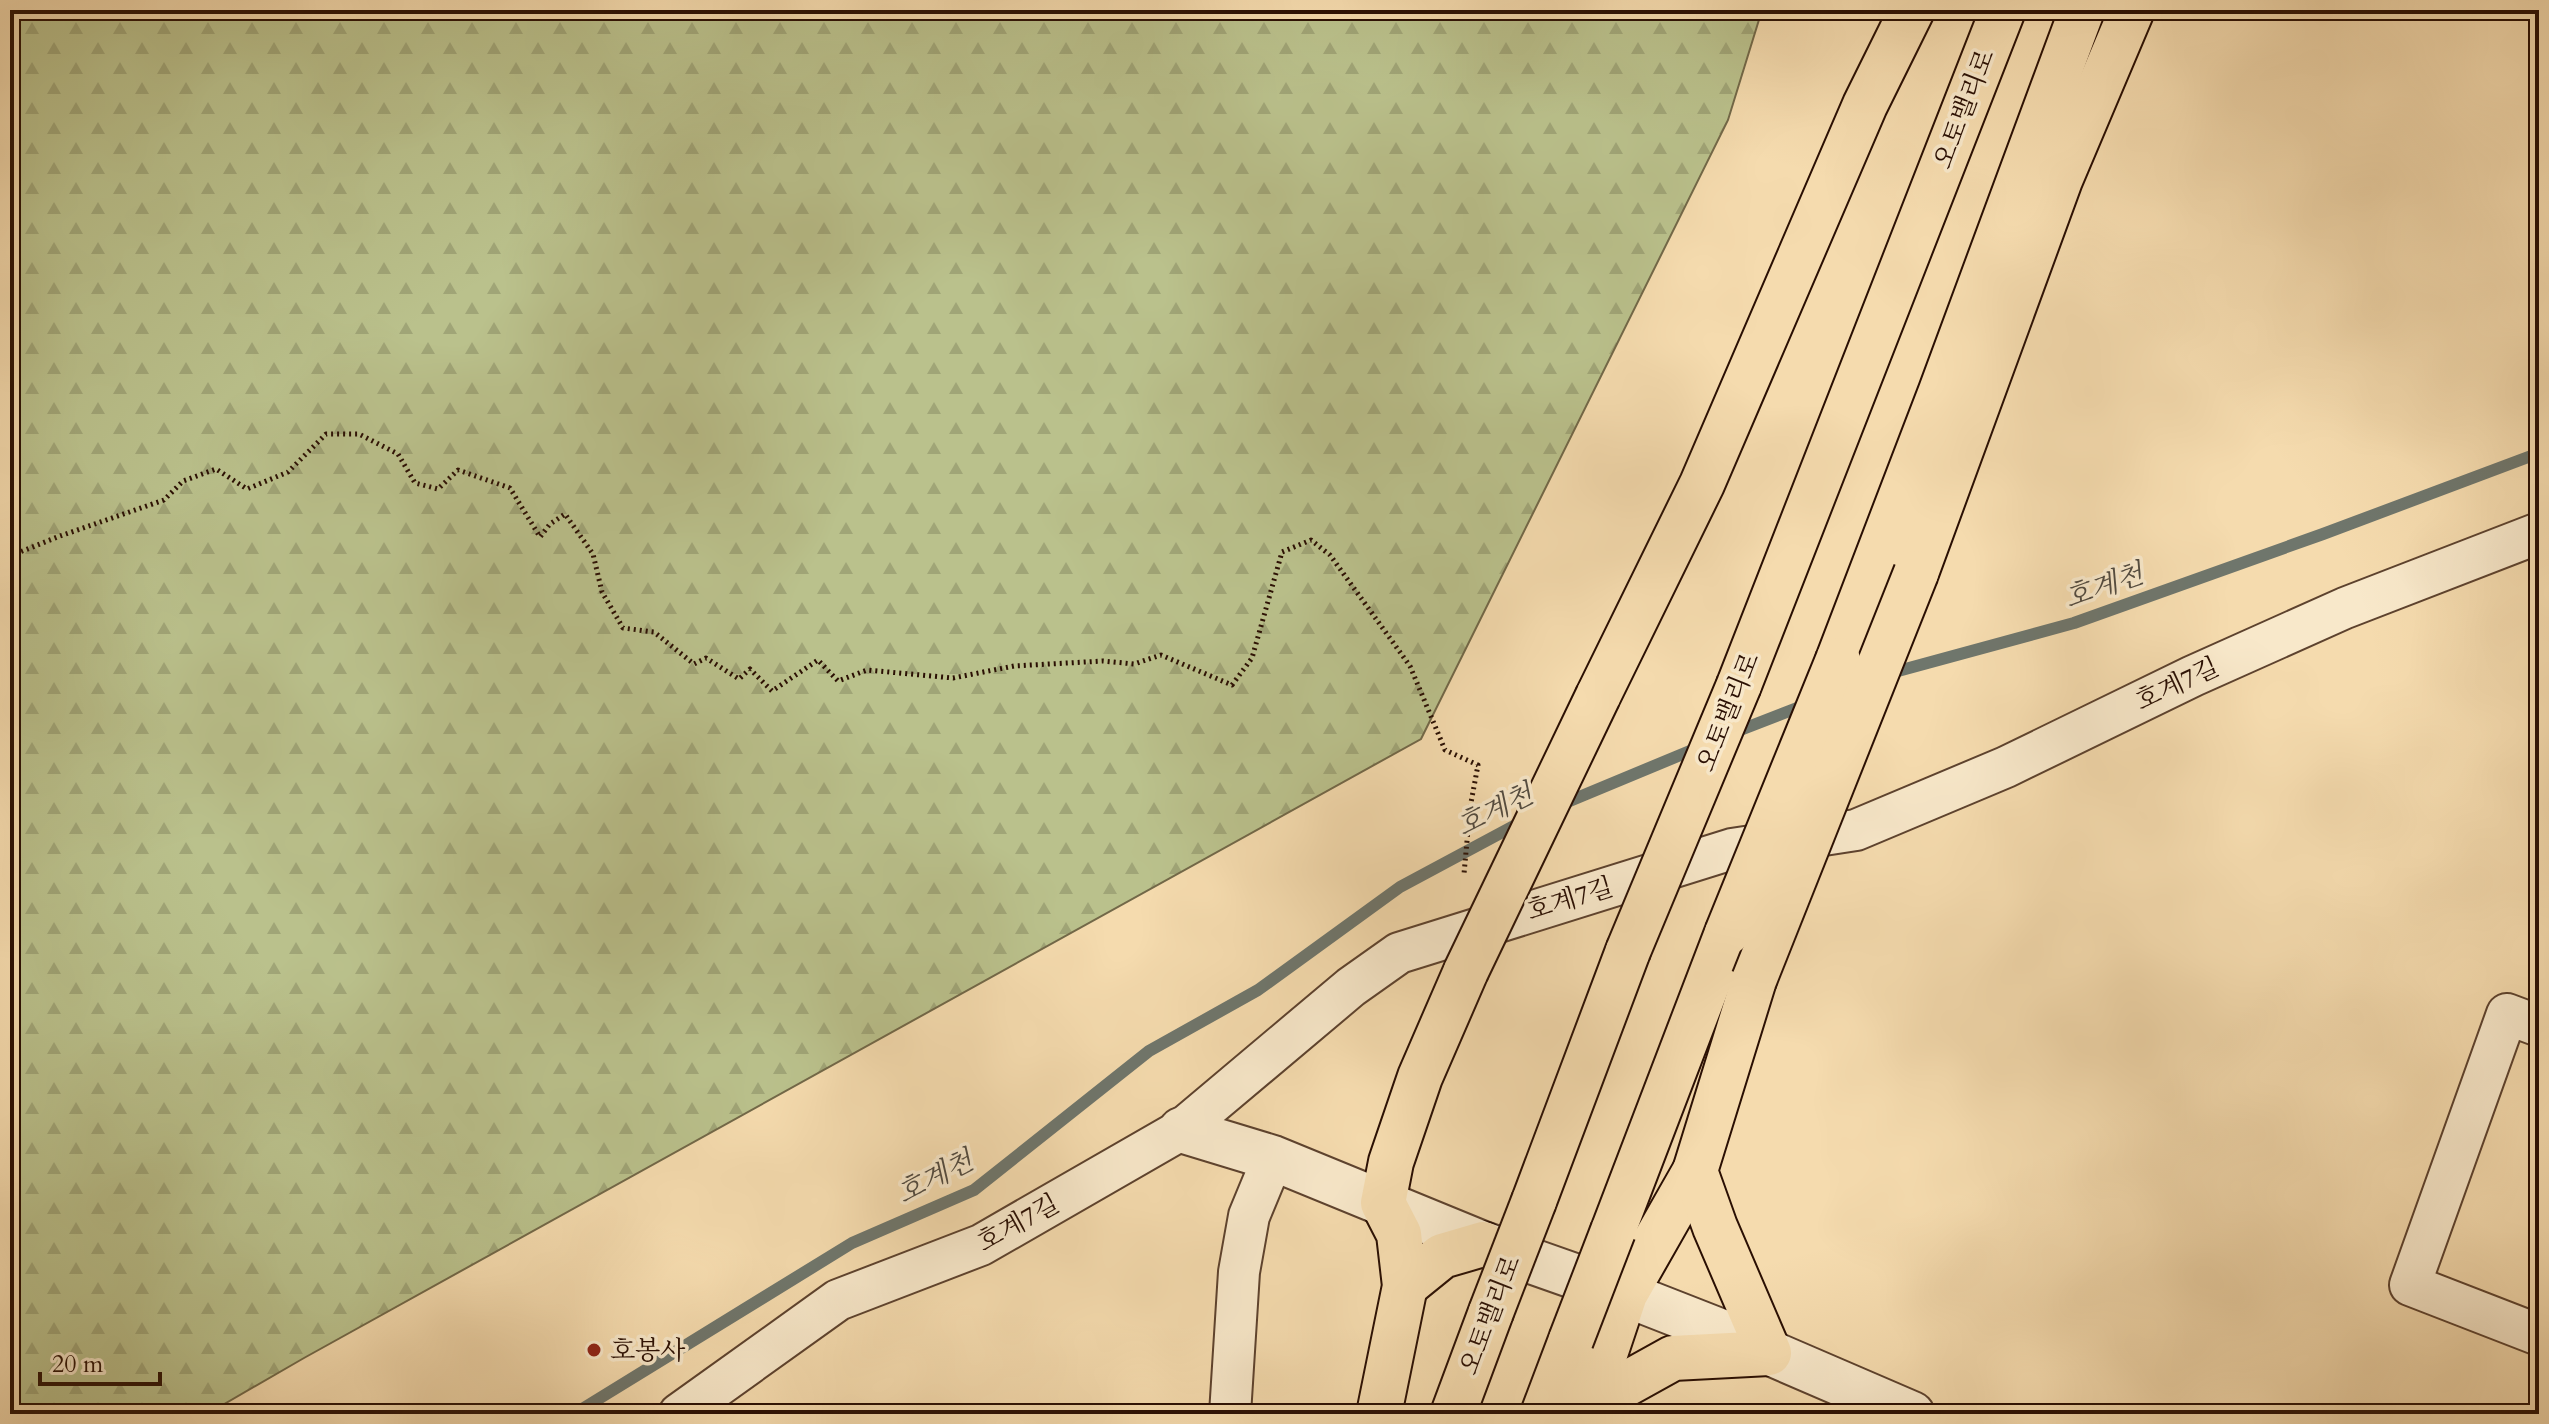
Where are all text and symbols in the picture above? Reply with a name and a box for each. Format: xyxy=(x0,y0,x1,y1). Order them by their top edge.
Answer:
street label: 오토밸리로 xyxy=(1925,44,2003,174)
water label: 호계천 xyxy=(2059,554,2150,617)
street label: 오토밸리로 xyxy=(1688,647,1768,777)
street label: 호계7길 xyxy=(2129,649,2225,719)
water label: 호계천 xyxy=(1450,774,1542,845)
street label: 호계7길 xyxy=(1522,869,1618,929)
water label: 호계천 xyxy=(890,1141,982,1212)
street label: 호계7길 xyxy=(971,1186,1065,1260)
street label: 오토밸리로 xyxy=(1451,1250,1529,1380)
place label: 호봉사 xyxy=(610,1333,685,1368)
scale bar xyxy=(40,1336,160,1386)
marker: 호봉사 xyxy=(585,1341,603,1359)
text: 20 m xyxy=(52,1348,104,1381)

